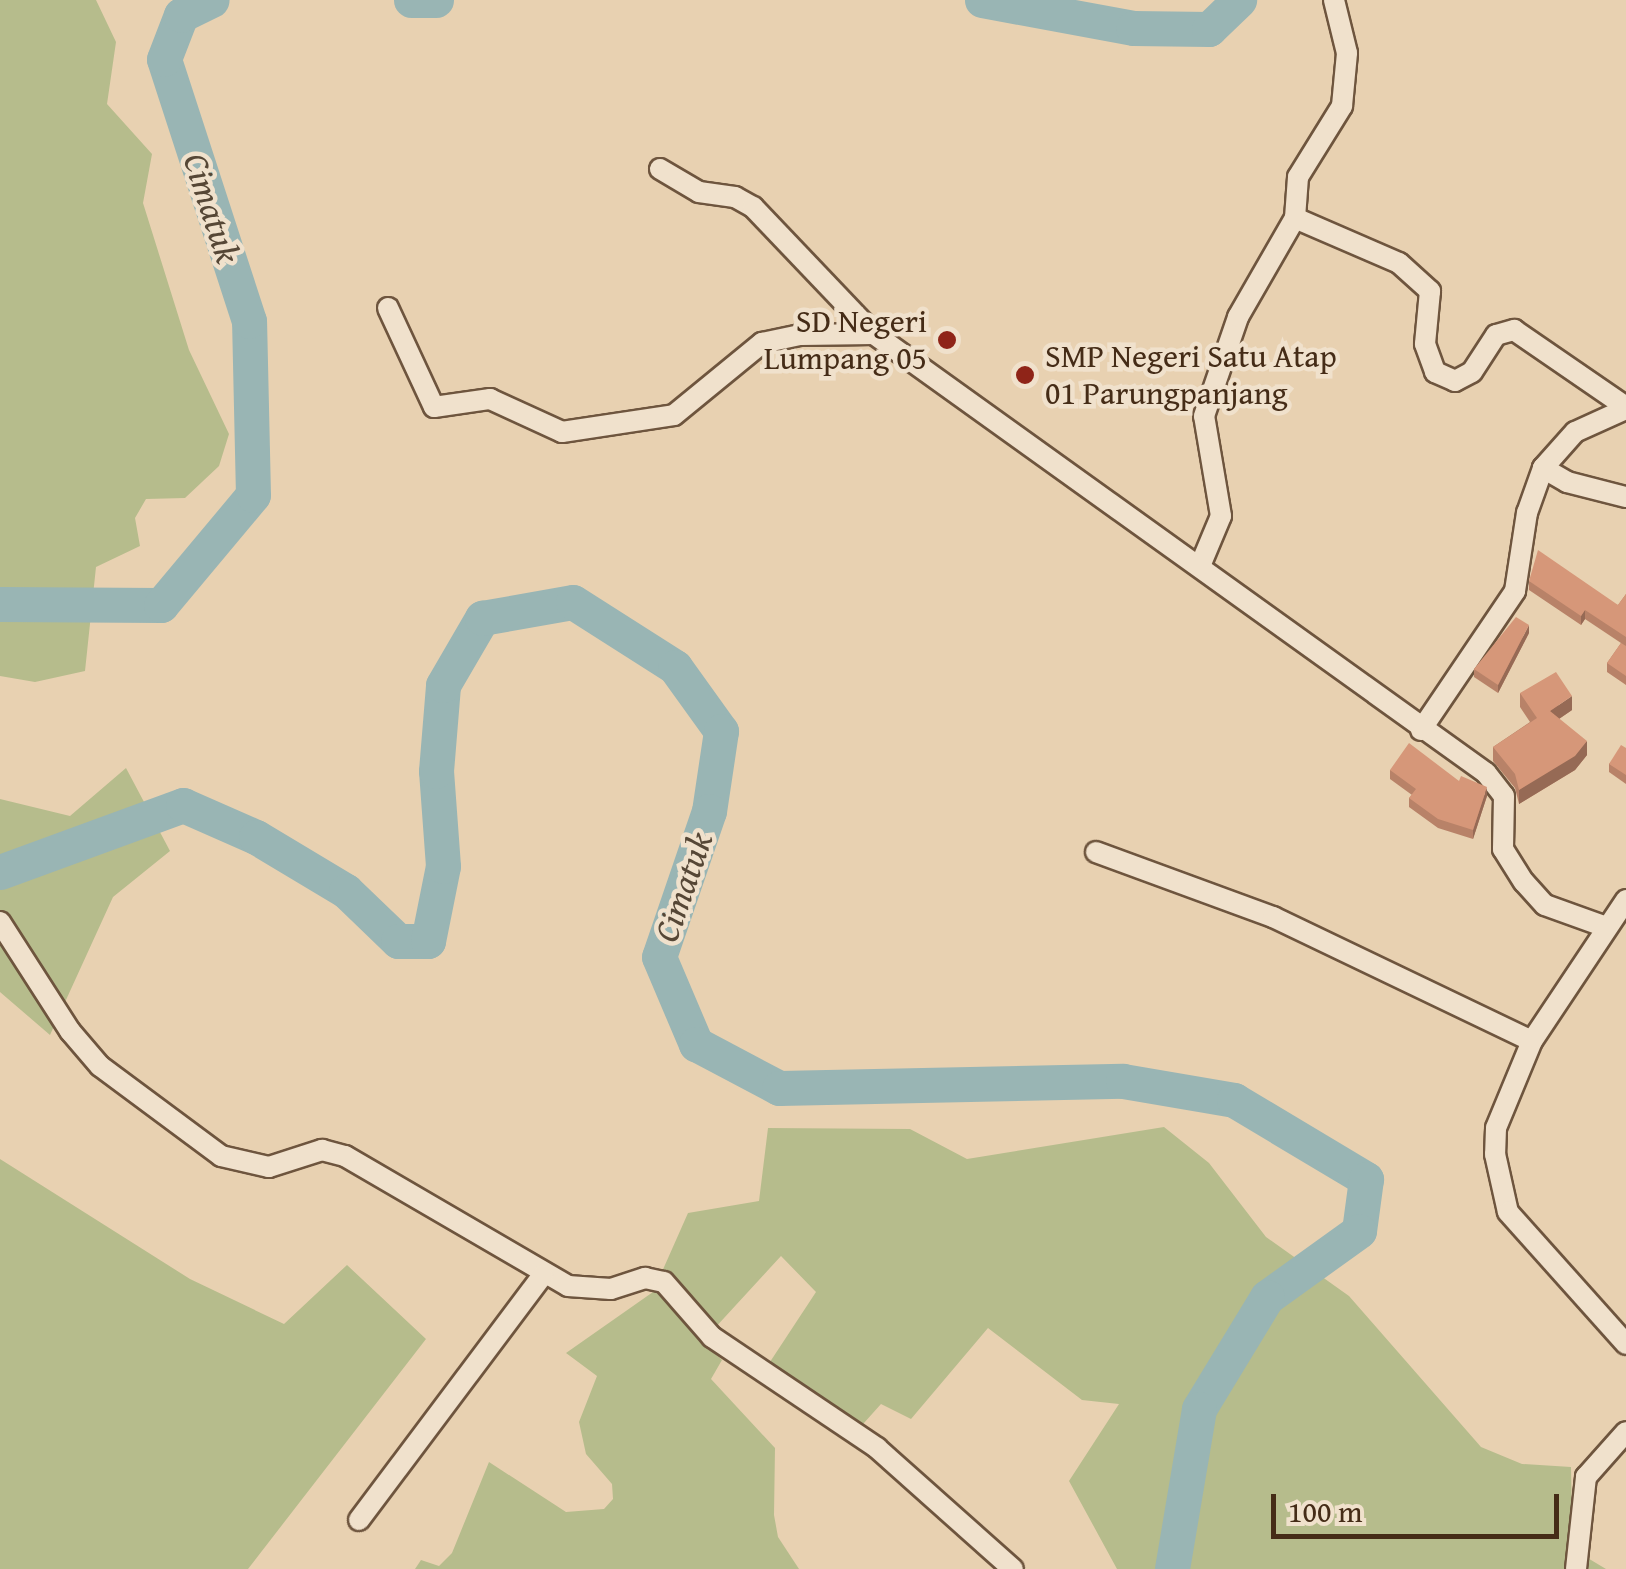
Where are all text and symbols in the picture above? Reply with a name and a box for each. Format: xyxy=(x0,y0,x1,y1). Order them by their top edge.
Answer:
water label: Cimatuk xyxy=(175,148,249,268)
place label: SD Negeri Lumpang 05 xyxy=(764,303,927,378)
marker: SD Negeri Lumpang 05 xyxy=(936,329,958,351)
place label: SMP Negeri Satu Atap 01 Parungpanjang xyxy=(1045,338,1337,413)
marker: SMP Negeri Satu Atap 01 Parungpanjang xyxy=(1014,364,1036,386)
water label: Cimatuk xyxy=(645,827,721,947)
scale bar xyxy=(1276,1474,1564,1536)
text: 100 m xyxy=(1288,1489,1362,1533)

